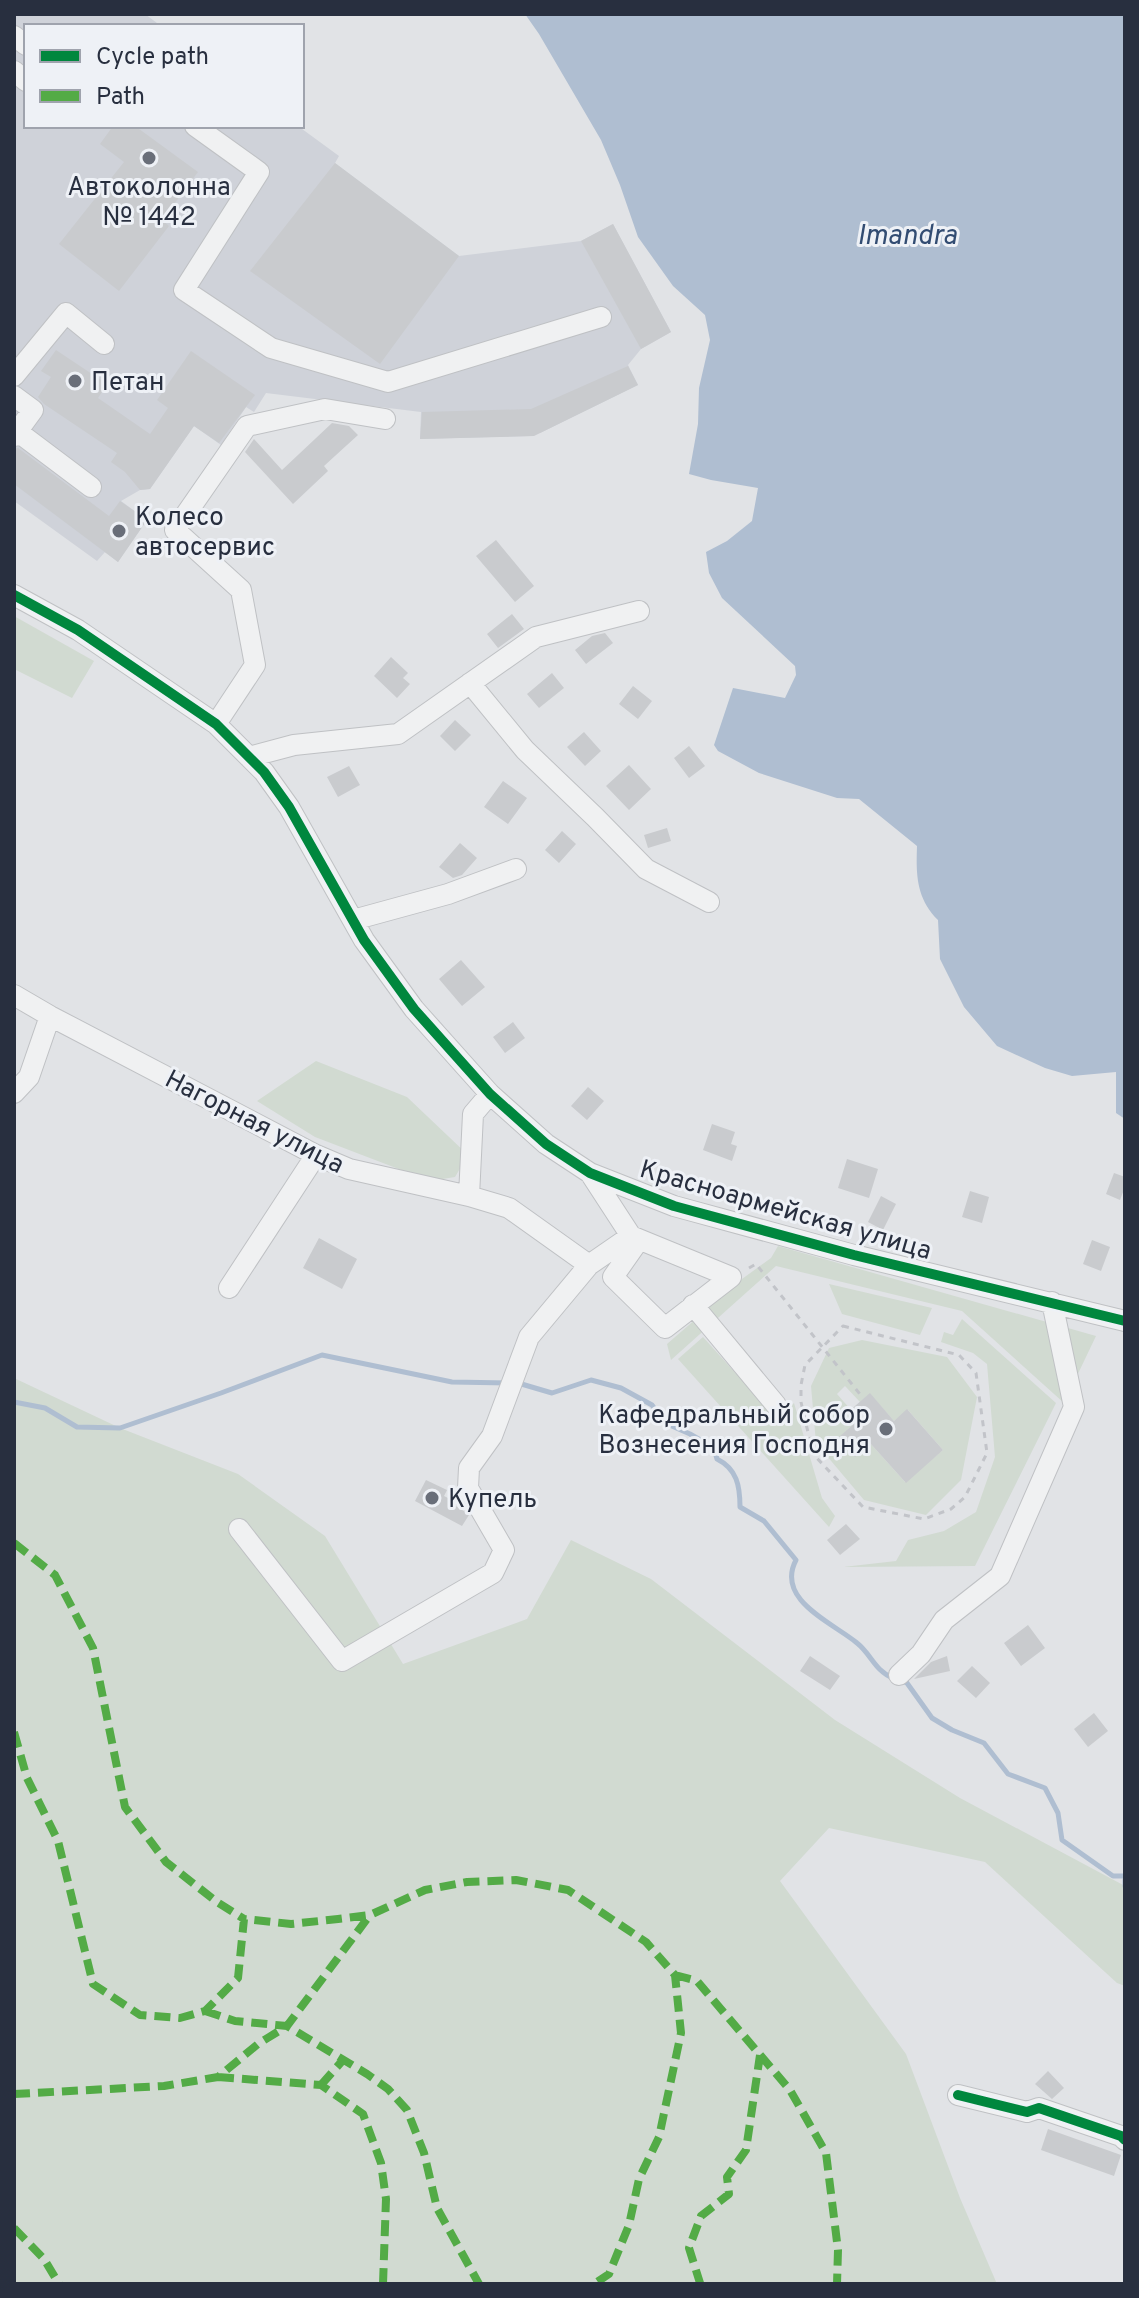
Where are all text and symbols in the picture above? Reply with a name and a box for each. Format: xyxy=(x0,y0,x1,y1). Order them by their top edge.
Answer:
legend xyxy=(24,24,304,128)
text: Cycle path xyxy=(96,43,209,73)
text: Path xyxy=(96,83,145,113)
marker: Автоколонна № 1442 xyxy=(140,149,158,167)
place label: Автоколонна № 1442 xyxy=(67,172,231,235)
water label: Imandra xyxy=(857,219,958,255)
place label: Петан xyxy=(91,367,164,400)
marker: Петан xyxy=(66,372,84,390)
place label: Колесо автосервис xyxy=(135,502,275,565)
marker: Колесо автосервис xyxy=(110,522,128,540)
street label: Нагорная улица xyxy=(159,1064,349,1183)
street label: Красноармейская улица xyxy=(636,1154,935,1269)
place label: Кафедральный собор Вознесения Господня xyxy=(598,1400,870,1463)
marker: Кафедральный собор Вознесения Господня xyxy=(877,1420,895,1438)
place label: Купель xyxy=(448,1484,537,1517)
marker: Купель xyxy=(423,1489,441,1507)

